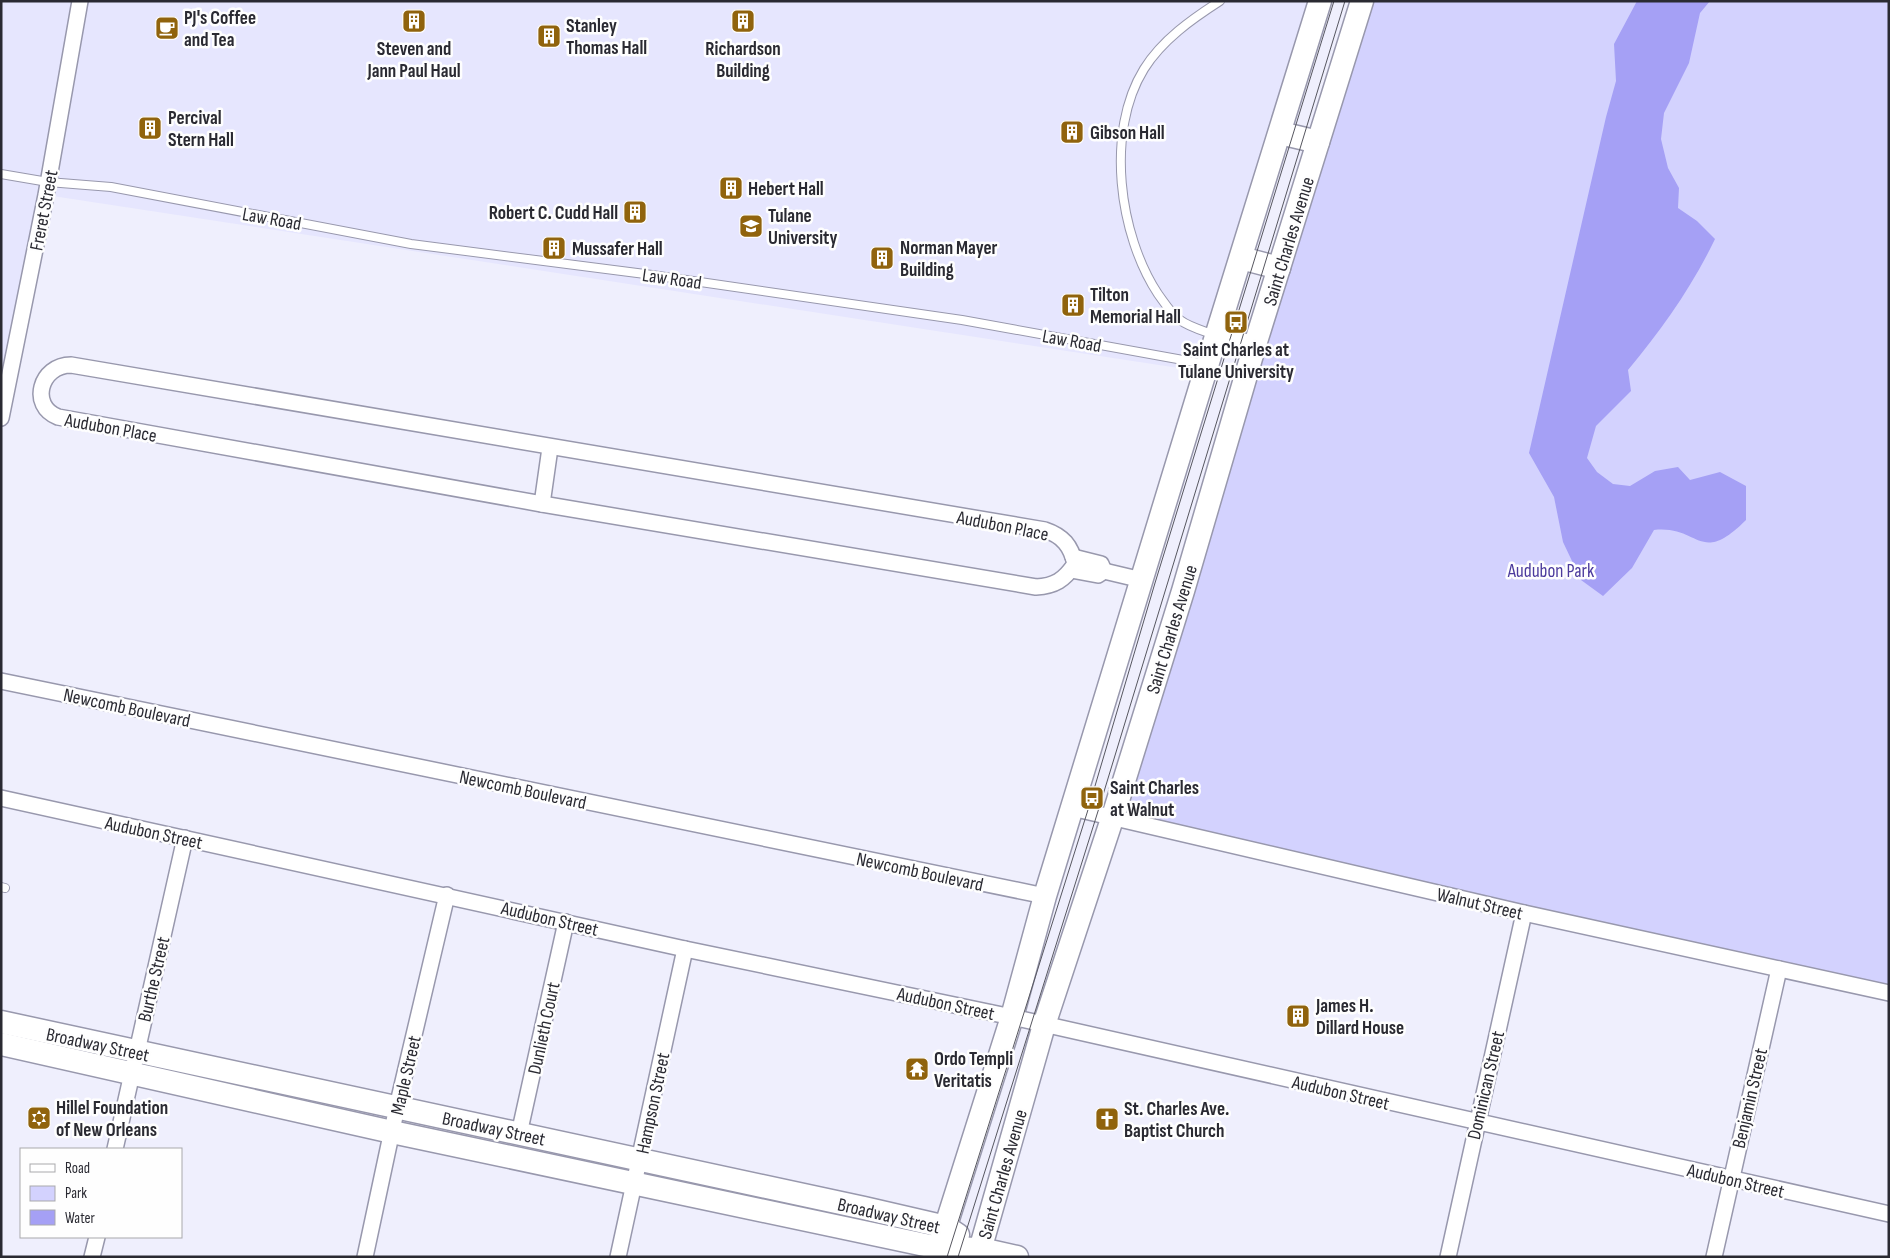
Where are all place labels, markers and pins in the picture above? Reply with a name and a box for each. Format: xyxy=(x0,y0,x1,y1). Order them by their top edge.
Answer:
place label: PJ's Coffee and Tea xyxy=(184,7,256,52)
building icon: Steven and Jann Paul Haul xyxy=(401,8,427,34)
building icon: Richardson Building xyxy=(730,8,756,34)
cafe icon: PJ's Coffee and Tea xyxy=(154,15,180,41)
place label: Stanley Thomas Hall xyxy=(566,15,647,60)
building icon: Stanley Thomas Hall xyxy=(536,23,562,49)
place label: Steven and Jann Paul Haul xyxy=(366,38,461,83)
place label: Richardson Building xyxy=(705,38,781,83)
place label: Percival Stern Hall xyxy=(168,107,234,152)
building icon: Percival Stern Hall xyxy=(137,115,163,141)
building icon: Gibson Hall xyxy=(1059,119,1085,145)
place label: Gibson Hall xyxy=(1090,122,1165,145)
building icon: Hebert Hall xyxy=(718,175,744,201)
place label: Hebert Hall xyxy=(748,178,824,201)
building icon: Robert C. Cudd Hall xyxy=(622,199,648,225)
place label: Robert C. Cudd Hall xyxy=(489,202,618,225)
place label: Tulane University xyxy=(768,205,837,250)
school or university icon: Tulane University xyxy=(738,213,764,239)
building icon: Mussafer Hall xyxy=(541,235,567,261)
place label: Norman Mayer Building xyxy=(900,237,998,282)
place label: Mussafer Hall xyxy=(572,238,663,261)
building icon: Norman Mayer Building xyxy=(869,245,895,271)
place label: Tilton Memorial Hall xyxy=(1090,284,1181,329)
building icon: Tilton Memorial Hall xyxy=(1060,292,1086,318)
bus stop icon: Saint Charles at Tulane University xyxy=(1223,309,1249,335)
place label: Saint Charles at Tulane University xyxy=(1178,339,1294,384)
place label: Saint Charles at Walnut xyxy=(1110,777,1199,822)
bus stop icon: Saint Charles at Walnut xyxy=(1079,785,1105,811)
place label: James H. Dillard House xyxy=(1315,995,1404,1040)
building icon: James H. Dillard House xyxy=(1285,1003,1311,1029)
place label: Ordo Templi Veritatis xyxy=(934,1048,1013,1093)
temple icon: Ordo Templi Veritatis xyxy=(904,1056,930,1082)
place label: Hillel Foundation of New Orleans xyxy=(56,1097,168,1142)
place label: St. Charles Ave. Baptist Church xyxy=(1124,1098,1229,1143)
synagogue icon: Hillel Foundation of New Orleans xyxy=(26,1105,52,1131)
church icon: St. Charles Ave. Baptist Church xyxy=(1094,1106,1120,1132)

